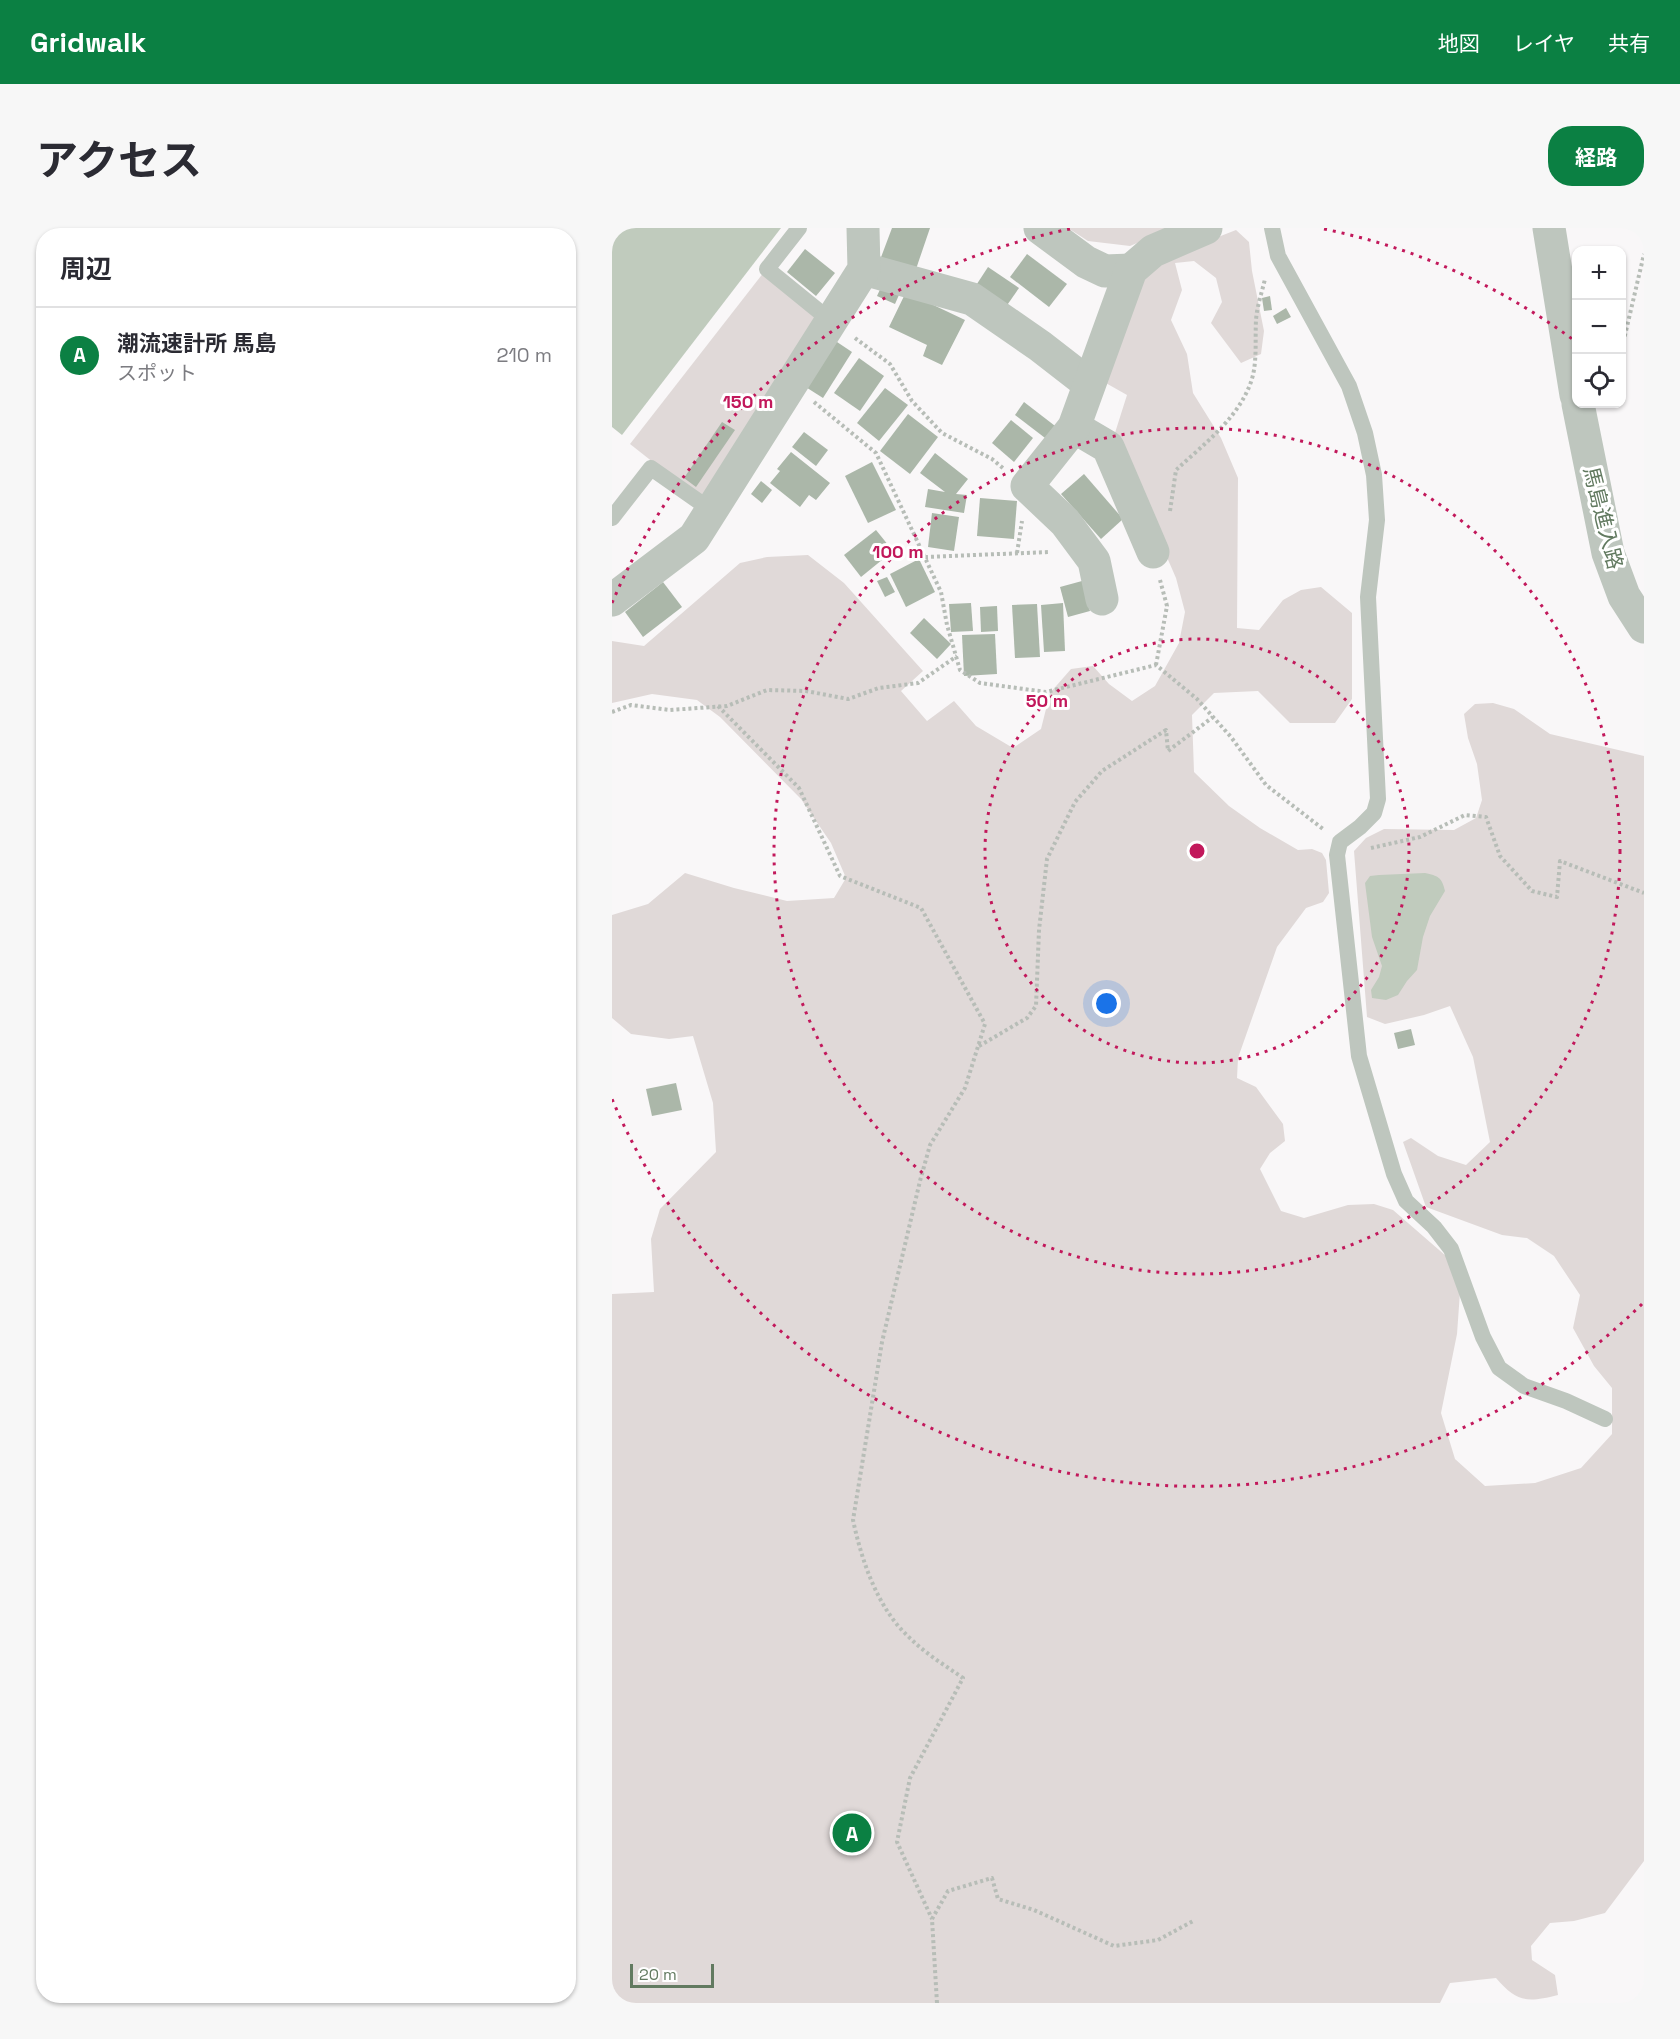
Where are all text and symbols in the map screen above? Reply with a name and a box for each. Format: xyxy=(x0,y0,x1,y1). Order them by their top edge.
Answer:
text: Gridwalk xyxy=(30,24,146,60)
text: 地図 xyxy=(1438,30,1480,57)
text: レイヤ xyxy=(1513,30,1575,57)
text: 共有 xyxy=(1608,30,1650,57)
button: 経路 xyxy=(1548,126,1644,186)
text: アクセス xyxy=(36,134,202,187)
map controls xyxy=(1572,246,1626,408)
button: + xyxy=(1572,246,1626,300)
text: 周辺 xyxy=(60,252,112,286)
button: − xyxy=(1572,300,1626,354)
text: 潮流速計所 馬島 xyxy=(117,329,277,357)
text: A xyxy=(73,342,86,368)
text: 210 m xyxy=(496,342,552,368)
button: locate xyxy=(1572,354,1626,408)
text: スポット xyxy=(117,360,197,386)
text: 150 m xyxy=(723,390,773,413)
street label: 馬島進入路 xyxy=(1578,464,1629,572)
text: 100 m xyxy=(872,540,924,563)
text: 50 m xyxy=(1026,689,1068,712)
centre of rings xyxy=(1187,841,1207,861)
your location xyxy=(1092,989,1121,1018)
pin: A xyxy=(832,1810,872,1856)
scale bar xyxy=(630,1961,714,1988)
text: 20 m xyxy=(639,1964,677,1985)

